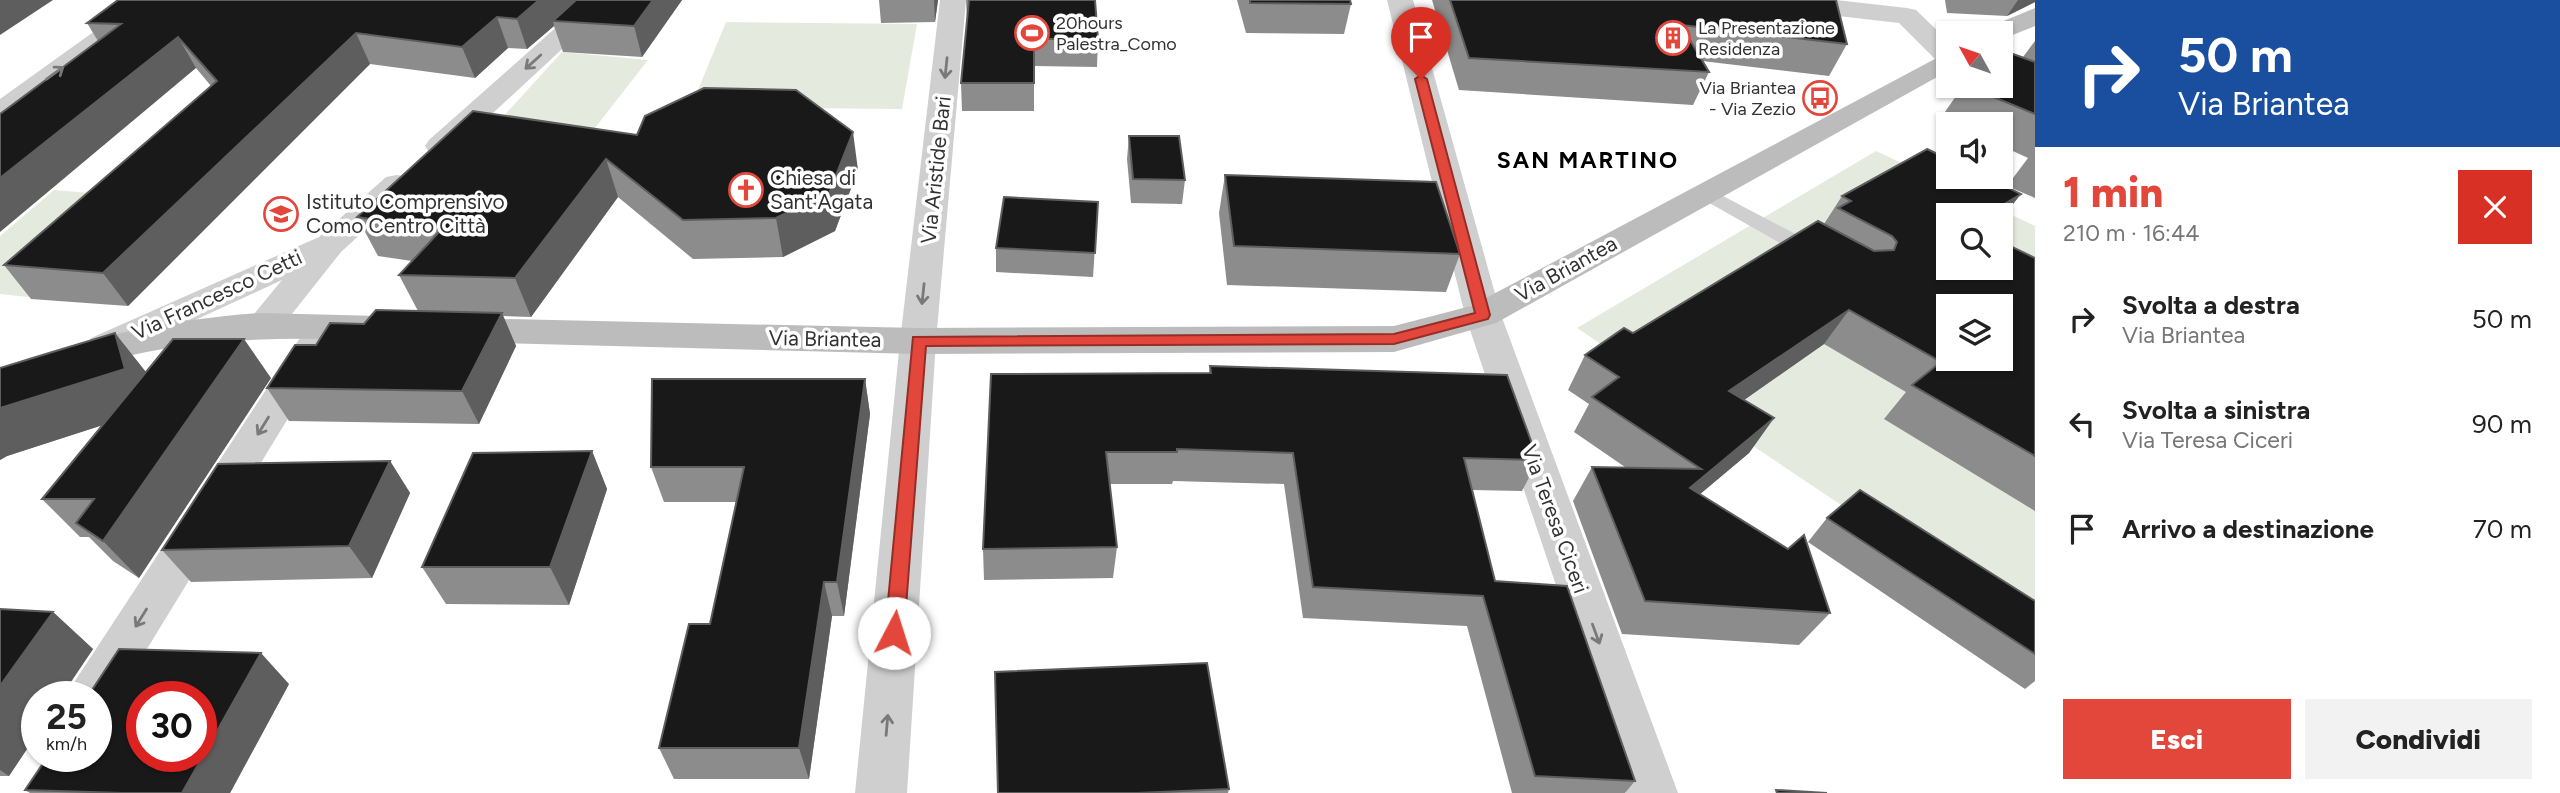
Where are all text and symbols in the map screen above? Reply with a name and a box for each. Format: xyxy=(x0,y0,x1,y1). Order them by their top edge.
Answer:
pin xyxy=(1391,7,1451,79)
place label: 20hours Palestra_Como xyxy=(1056,12,1177,55)
sports icon: 20hours Palestra_Como xyxy=(1013,14,1051,52)
place label: La Presentazione Residenza xyxy=(1698,17,1835,60)
icon: arrive xyxy=(1402,18,1440,56)
building icon: La Presentazione Residenza xyxy=(1654,19,1692,57)
north arrow xyxy=(1936,21,2012,98)
map controls xyxy=(1936,21,2013,371)
text: 50 m xyxy=(2178,25,2293,84)
icon: right xyxy=(2063,28,2154,119)
one-way arrow xyxy=(524,54,542,70)
one-way arrow xyxy=(940,56,953,79)
one-way arrow xyxy=(45,66,64,80)
place label: Via Briantea - Via Zezio xyxy=(1699,77,1796,120)
bus stop icon: Via Briantea - Via Zezio xyxy=(1801,79,1839,117)
text: Via Briantea xyxy=(2178,85,2350,123)
street label: Via Aristide Bari xyxy=(915,95,956,245)
button: sound xyxy=(1936,112,2013,189)
district label: SAN MARTINO xyxy=(1497,146,1679,174)
place label: Chiesa di Sant'Agata xyxy=(770,165,873,214)
text: 1 min xyxy=(2063,167,2163,218)
button: close xyxy=(2458,170,2532,244)
church icon: Chiesa di Sant'Agata xyxy=(727,171,765,209)
place label: Istituto Comprensivo Como Centro Città xyxy=(306,189,505,238)
school or university icon: Istituto Comprensivo Como Centro Città xyxy=(262,195,300,233)
button: search xyxy=(1936,203,2013,280)
text: 210 m · 16:44 xyxy=(2063,219,2199,247)
street label: Via Briantea xyxy=(1510,230,1621,307)
street label: Via Francesco Cetti xyxy=(128,244,306,345)
one-way arrow xyxy=(916,282,929,305)
text: Svolta a destra xyxy=(2122,289,2300,321)
button: layers xyxy=(1936,294,2013,371)
icon: right xyxy=(2063,300,2101,338)
text: 50 m xyxy=(2472,303,2532,335)
text: Via Briantea xyxy=(2122,321,2245,349)
street label: Via Briantea xyxy=(768,325,882,352)
text: Svolta a sinistra xyxy=(2122,394,2310,426)
icon: left xyxy=(2063,405,2101,443)
text: 90 m xyxy=(2472,408,2532,440)
one-way arrow xyxy=(255,416,270,435)
text: Via Teresa Ciceri xyxy=(2122,426,2293,454)
street label: Via Teresa Ciceri xyxy=(1517,441,1594,596)
icon: arrive xyxy=(2063,510,2101,548)
text: Arrivo a destinazione xyxy=(2122,513,2374,545)
text: 70 m xyxy=(2473,513,2532,545)
position arrow xyxy=(857,596,931,670)
one-way arrow xyxy=(134,608,148,628)
one-way arrow xyxy=(1591,622,1603,644)
speed limit sign: 30 xyxy=(126,681,217,772)
text: 25 xyxy=(46,696,87,738)
button: Esci xyxy=(2063,699,2291,779)
button: Condividi xyxy=(2305,699,2532,779)
one-way arrow xyxy=(881,714,894,737)
text: km/h xyxy=(46,733,87,755)

